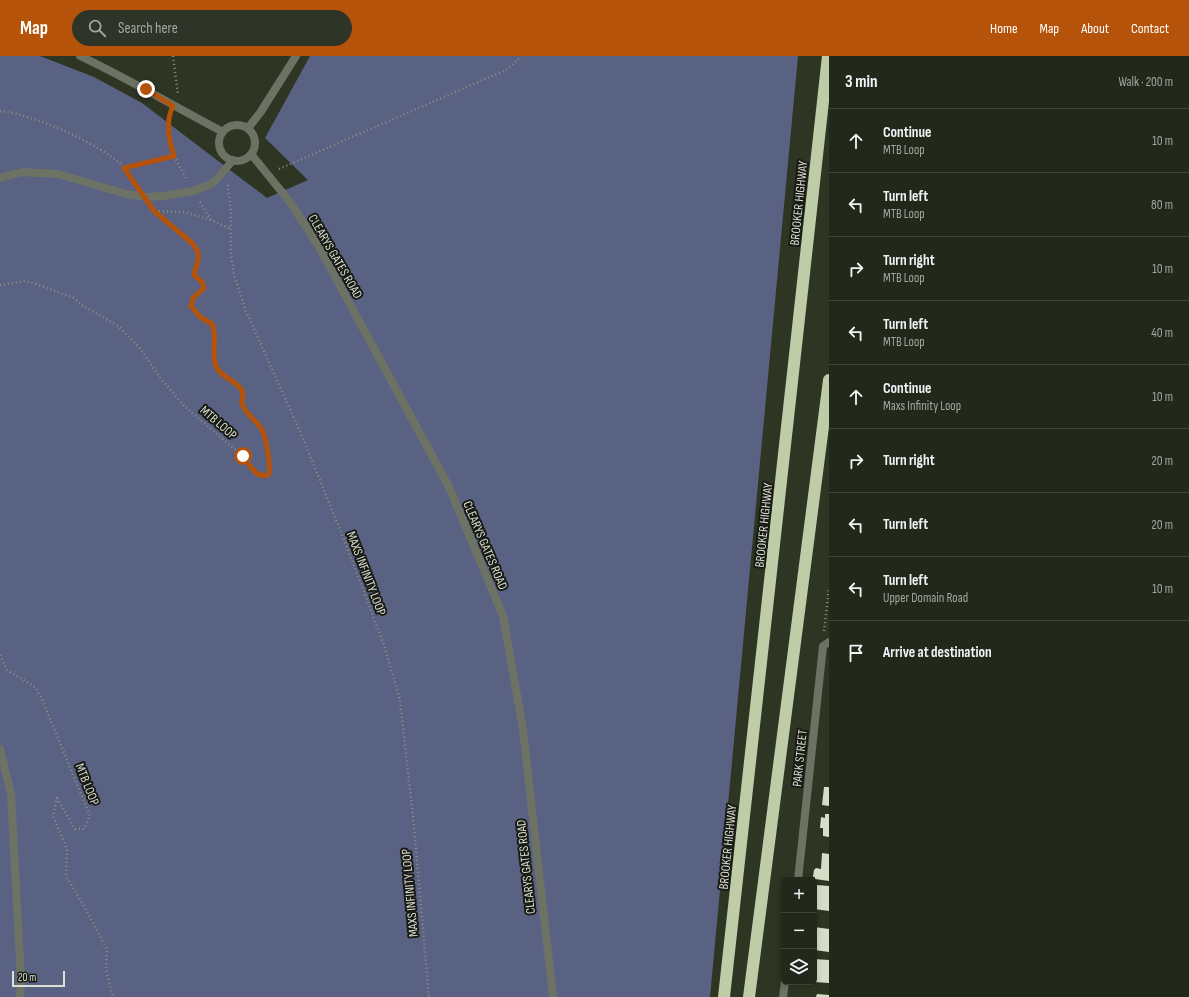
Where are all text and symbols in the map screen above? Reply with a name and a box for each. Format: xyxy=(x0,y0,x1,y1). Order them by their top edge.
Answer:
search box xyxy=(72,10,352,46)
text: Map xyxy=(20,17,48,40)
icon: search xyxy=(86,17,108,39)
text: Search here xyxy=(118,19,178,38)
text: Home xyxy=(990,20,1018,37)
text: Map xyxy=(1040,20,1059,37)
text: About xyxy=(1081,20,1109,37)
text: Contact xyxy=(1131,20,1169,37)
text: 3 min xyxy=(845,72,878,92)
text: Walk · 200 m xyxy=(1118,74,1173,90)
route end xyxy=(137,80,155,98)
text: Continue xyxy=(883,123,932,142)
icon: ahead xyxy=(845,130,867,152)
text: 10 m xyxy=(1152,133,1173,149)
text: MTB Loop xyxy=(883,142,925,158)
street label: BROOKER HIGHWAY xyxy=(787,160,811,246)
text: Turn left xyxy=(883,187,928,206)
icon: left xyxy=(845,194,867,216)
text: 80 m xyxy=(1151,197,1173,213)
text: MTB Loop xyxy=(883,206,925,222)
street label: CLEARYS GATES ROAD xyxy=(305,211,366,302)
text: Turn right xyxy=(883,251,935,270)
icon: right xyxy=(845,258,867,280)
text: 10 m xyxy=(1152,261,1173,277)
text: MTB Loop xyxy=(883,270,925,286)
text: Turn left xyxy=(883,315,928,334)
icon: left xyxy=(845,322,867,344)
text: 40 m xyxy=(1151,325,1173,341)
text: MTB Loop xyxy=(883,334,925,350)
text: Continue xyxy=(883,379,932,398)
icon: ahead xyxy=(845,386,867,408)
text: 10 m xyxy=(1152,389,1173,405)
text: Maxs Infinity Loop xyxy=(883,398,961,414)
street label: MTB LOOP xyxy=(197,402,240,443)
route start xyxy=(234,447,252,465)
icon: right xyxy=(845,450,867,472)
text: Turn right xyxy=(883,451,935,470)
text: 20 m xyxy=(1151,453,1173,469)
street label: BROOKER HIGHWAY xyxy=(752,482,776,568)
street label: CLEARYS GATES ROAD xyxy=(459,499,511,592)
icon: left xyxy=(845,514,867,536)
text: Turn left xyxy=(883,515,928,534)
text: 20 m xyxy=(1151,517,1173,533)
street label: MAXS INFINITY LOOP xyxy=(343,529,390,618)
text: Turn left xyxy=(883,571,928,590)
icon: left xyxy=(845,578,867,600)
text: 10 m xyxy=(1152,581,1173,597)
text: Upper Domain Road xyxy=(883,590,968,606)
icon: arrive xyxy=(845,642,867,664)
text: Arrive at destination xyxy=(883,643,992,662)
street label: PARK STREET xyxy=(789,729,811,788)
street label: MTB LOOP xyxy=(71,761,103,808)
street label: BROOKER HIGHWAY xyxy=(716,804,740,890)
street label: CLEARYS GATES ROAD xyxy=(513,819,539,915)
street label: MAXS INFINITY LOOP xyxy=(398,848,422,938)
map controls xyxy=(781,877,817,985)
button: + xyxy=(781,877,817,913)
button: − xyxy=(781,913,817,949)
button: layers xyxy=(781,949,817,985)
scale bar xyxy=(12,969,65,988)
text: 20 m xyxy=(18,971,36,984)

